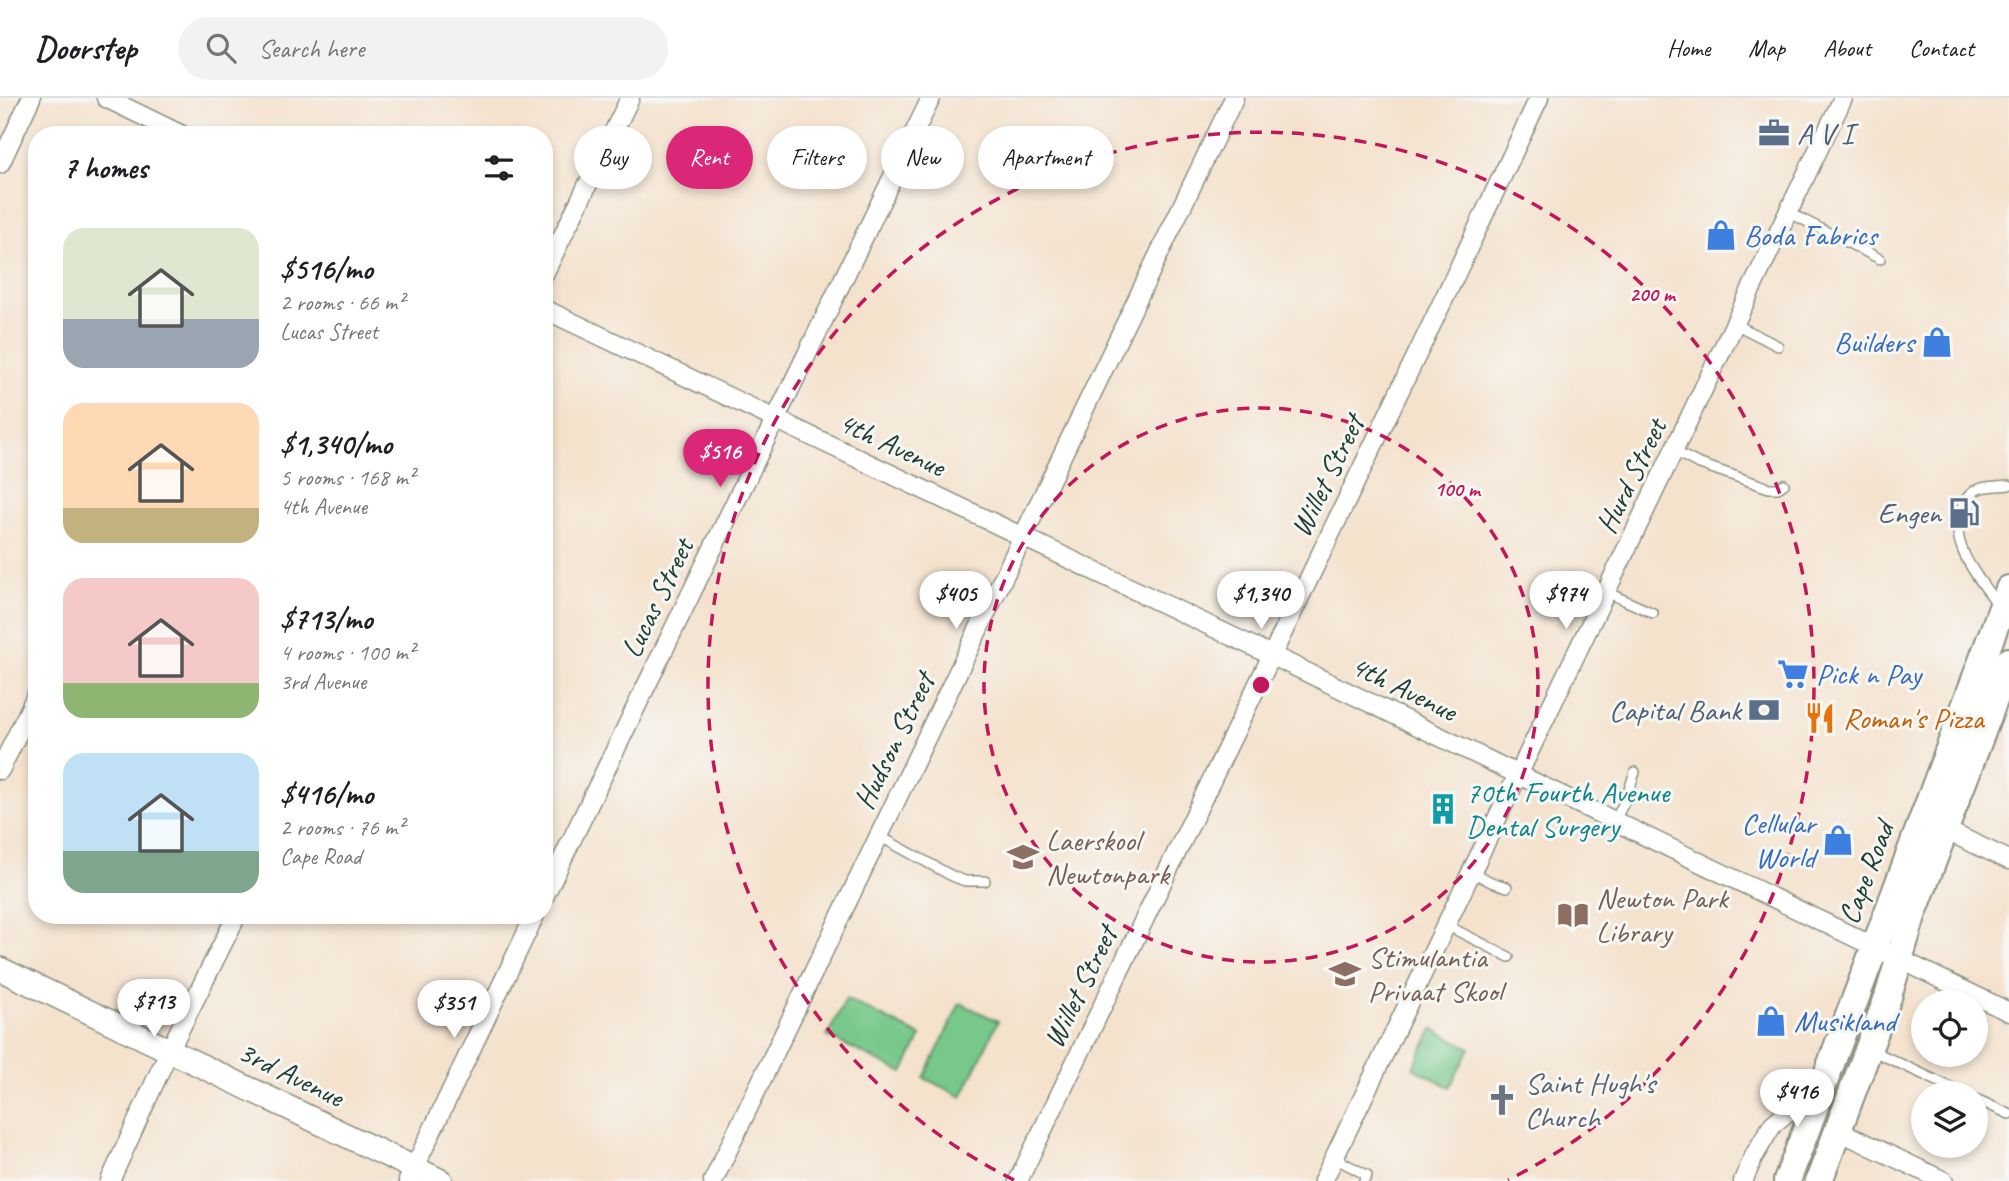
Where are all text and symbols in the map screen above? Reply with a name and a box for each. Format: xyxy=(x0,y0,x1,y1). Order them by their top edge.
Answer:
search box xyxy=(178,17,668,80)
text: Doorstep xyxy=(35,27,136,69)
icon: search xyxy=(202,29,240,67)
text: Search here xyxy=(258,32,364,65)
text: Home xyxy=(1667,33,1710,63)
text: Map xyxy=(1748,33,1785,63)
text: About xyxy=(1823,33,1871,63)
text: Contact xyxy=(1909,33,1974,63)
place label: A V I xyxy=(1797,114,1859,152)
office icon: A V I xyxy=(1757,116,1791,150)
chip: Buy xyxy=(574,126,652,189)
chip: Rent xyxy=(666,126,753,189)
chip: Filters xyxy=(767,126,867,189)
chip: New xyxy=(881,126,964,189)
chip: Apartment xyxy=(978,126,1114,189)
text: 7 homes xyxy=(63,149,148,187)
icon: filters xyxy=(480,149,518,187)
place label: Boda Fabrics xyxy=(1744,216,1880,254)
shop icon: Boda Fabrics xyxy=(1704,218,1738,252)
text: $516/mo xyxy=(280,250,373,288)
icon: home xyxy=(119,256,203,340)
text: 200 m xyxy=(1629,281,1677,307)
text: 2 rooms · 66 m² xyxy=(280,288,404,317)
text: Lucas Street xyxy=(280,317,378,346)
place label: Builders xyxy=(1834,323,1917,361)
shop icon: Builders xyxy=(1920,325,1954,359)
street label: 4th Avenue xyxy=(833,403,953,486)
street label: Willet Street xyxy=(1281,405,1374,543)
street label: Hurd Street xyxy=(1587,410,1676,539)
text: $1,340/mo xyxy=(280,425,392,463)
pin: $516 xyxy=(679,430,761,489)
icon: home xyxy=(119,431,203,515)
text: $516 xyxy=(699,437,741,466)
text: 5 rooms · 168 m² xyxy=(280,463,415,492)
text: 100 m xyxy=(1434,476,1482,502)
text: 4th Avenue xyxy=(280,492,367,521)
place label: Engen xyxy=(1878,494,1942,532)
fuel station icon: Engen xyxy=(1947,496,1981,530)
street label: Lucas Street xyxy=(612,530,703,664)
pin: $405 xyxy=(915,572,997,631)
pin: $1,340 xyxy=(1204,572,1318,631)
pin: $974 xyxy=(1525,572,1607,631)
text: $405 xyxy=(935,579,977,608)
text: $1,340 xyxy=(1233,579,1289,608)
text: $974 xyxy=(1545,579,1587,608)
text: $713/mo xyxy=(280,600,372,638)
icon: home xyxy=(119,606,203,690)
text: 4 rooms · 100 m² xyxy=(280,638,415,667)
street label: 4th Avenue xyxy=(1345,646,1465,731)
place label: Pick n Pay xyxy=(1816,655,1924,693)
supermarket icon: Pick n Pay xyxy=(1776,657,1810,691)
street label: Hudson Street xyxy=(845,663,945,815)
text: 3rd Avenue xyxy=(280,667,366,696)
centre of rings xyxy=(1249,673,1273,697)
place label: Capital Bank xyxy=(1609,691,1743,729)
bank icon: Capital Bank xyxy=(1747,693,1781,727)
place label: Roman's Pizza xyxy=(1843,699,1985,737)
restaurant icon: Roman's Pizza xyxy=(1803,701,1837,735)
place label: 70th Fourth Avenue Dental Surgery xyxy=(1466,773,1671,845)
text: $416/mo xyxy=(280,775,373,813)
icon: home xyxy=(119,781,203,865)
building icon: 70th Fourth Avenue Dental Surgery xyxy=(1426,792,1460,826)
place label: Cellular World xyxy=(1741,804,1819,876)
text: 2 rooms · 76 m² xyxy=(280,813,404,842)
street label: Cape Road xyxy=(1829,813,1904,929)
place label: Laerskool Newtonpark xyxy=(1046,821,1171,893)
shop icon: Cellular World xyxy=(1821,823,1855,857)
school or university icon: Laerskool Newtonpark xyxy=(1006,840,1040,874)
text: Cape Road xyxy=(280,842,361,871)
place label: Newton Park Library xyxy=(1596,879,1730,951)
library icon: Newton Park Library xyxy=(1556,898,1590,932)
street label: Willet Street xyxy=(1034,916,1127,1054)
place label: Stimulantia Privaat Skool xyxy=(1368,938,1507,1010)
school or university icon: Stimulantia Privaat Skool xyxy=(1328,957,1362,991)
pin: $713 xyxy=(113,979,195,1039)
pin: $351 xyxy=(413,981,495,1040)
text: $713 xyxy=(133,987,175,1016)
text: $351 xyxy=(433,988,475,1017)
map controls xyxy=(1911,990,1988,1158)
button: locate xyxy=(1911,990,1988,1067)
place label: Musikland xyxy=(1794,1002,1900,1040)
shop icon: Musikland xyxy=(1754,1004,1788,1038)
street label: 3rd Avenue xyxy=(232,1032,352,1117)
place label: Saint Hugh's Church xyxy=(1525,1064,1658,1136)
pin: $416 xyxy=(1756,1070,1838,1129)
text: $416 xyxy=(1776,1077,1818,1106)
button: layers xyxy=(1911,1081,1988,1158)
church icon: Saint Hugh's Church xyxy=(1485,1083,1519,1117)

